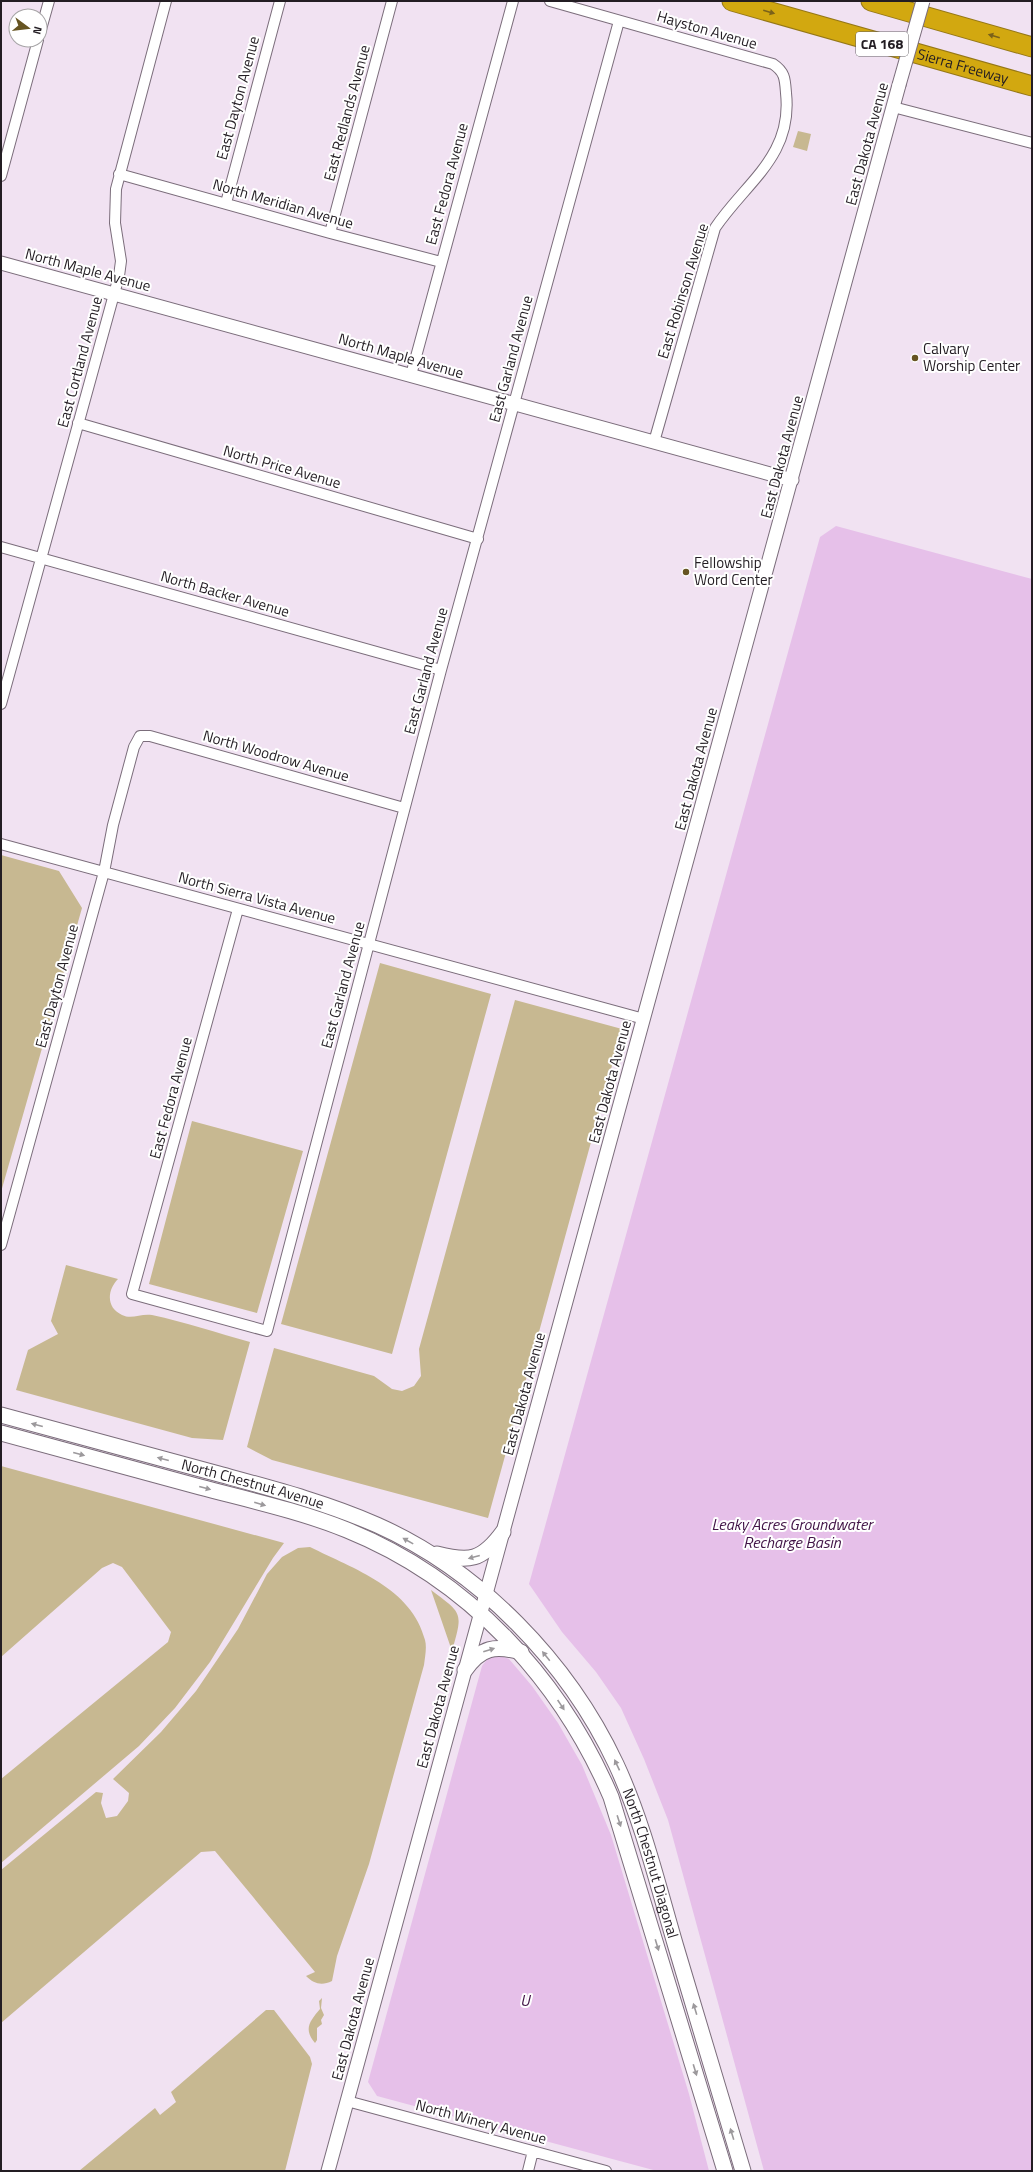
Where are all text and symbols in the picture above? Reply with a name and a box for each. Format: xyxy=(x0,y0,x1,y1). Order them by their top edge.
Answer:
street label: Hayston Avenue xyxy=(654,4,760,55)
north arrow xyxy=(8,8,48,48)
one-way arrow xyxy=(764,9,776,15)
text: N xyxy=(29,25,46,36)
road number: CA 168 xyxy=(856,32,908,56)
street label: East Dayton Avenue xyxy=(210,33,265,162)
one-way arrow xyxy=(988,33,1000,39)
street label: East Redlands Avenue xyxy=(317,42,376,184)
street label: Sierra Freeway xyxy=(915,42,1011,90)
street label: East Dakota Avenue xyxy=(839,80,894,208)
street label: East Fedora Avenue xyxy=(419,120,474,247)
street label: North Meridian Avenue xyxy=(210,172,356,235)
street label: East Robinson Avenue xyxy=(651,220,714,362)
street label: North Maple Avenue xyxy=(23,242,153,297)
street label: East Garland Avenue xyxy=(483,293,539,425)
street label: East Cortland Avenue xyxy=(51,294,108,430)
street label: North Maple Avenue xyxy=(336,327,466,384)
place label: Calvary Worship Center xyxy=(923,337,1020,377)
marker: Calvary Worship Center xyxy=(910,353,920,363)
street label: East Dakota Avenue xyxy=(754,393,809,521)
street label: North Price Avenue xyxy=(221,439,344,494)
place label: Fellowship Word Center xyxy=(694,551,773,591)
street label: North Backer Avenue xyxy=(158,564,292,623)
marker: Fellowship Word Center xyxy=(681,567,691,577)
street label: East Garland Avenue xyxy=(398,605,454,737)
street label: East Dakota Avenue xyxy=(668,705,723,833)
street label: North Woodrow Avenue xyxy=(200,724,352,787)
street label: North Sierra Vista Avenue xyxy=(176,865,338,930)
street label: East Garland Avenue xyxy=(315,919,371,1051)
street label: East Dayton Avenue xyxy=(29,921,84,1050)
street label: East Dakota Avenue xyxy=(582,1018,637,1146)
street label: East Fedora Avenue xyxy=(143,1034,198,1161)
street label: East Dakota Avenue xyxy=(496,1330,551,1458)
one-way arrow xyxy=(31,1422,43,1428)
one-way arrow xyxy=(73,1451,85,1457)
street label: North Chestnut Avenue xyxy=(179,1452,327,1515)
one-way arrow xyxy=(157,1456,169,1462)
one-way arrow xyxy=(199,1485,211,1491)
one-way arrow xyxy=(254,1501,267,1507)
water label: Leaky Acres Groundwater Recharge Basin xyxy=(712,1512,874,1554)
one-way arrow xyxy=(402,1537,413,1544)
one-way arrow xyxy=(468,1554,480,1560)
street label: East Dakota Avenue xyxy=(410,1643,465,1771)
one-way arrow xyxy=(483,1647,495,1653)
one-way arrow xyxy=(542,1651,551,1662)
one-way arrow xyxy=(558,1699,565,1711)
one-way arrow xyxy=(614,1760,620,1771)
street label: North Chestnut Diagonal xyxy=(617,1785,685,1941)
one-way arrow xyxy=(616,1815,622,1827)
one-way arrow xyxy=(654,1940,660,1952)
street label: East Dakota Avenue xyxy=(325,1955,380,2083)
water label: U xyxy=(520,1988,531,2012)
one-way arrow xyxy=(692,2003,698,2015)
one-way arrow xyxy=(692,2064,698,2076)
street label: North Winery Avenue xyxy=(413,2093,549,2150)
one-way arrow xyxy=(729,2127,735,2139)

